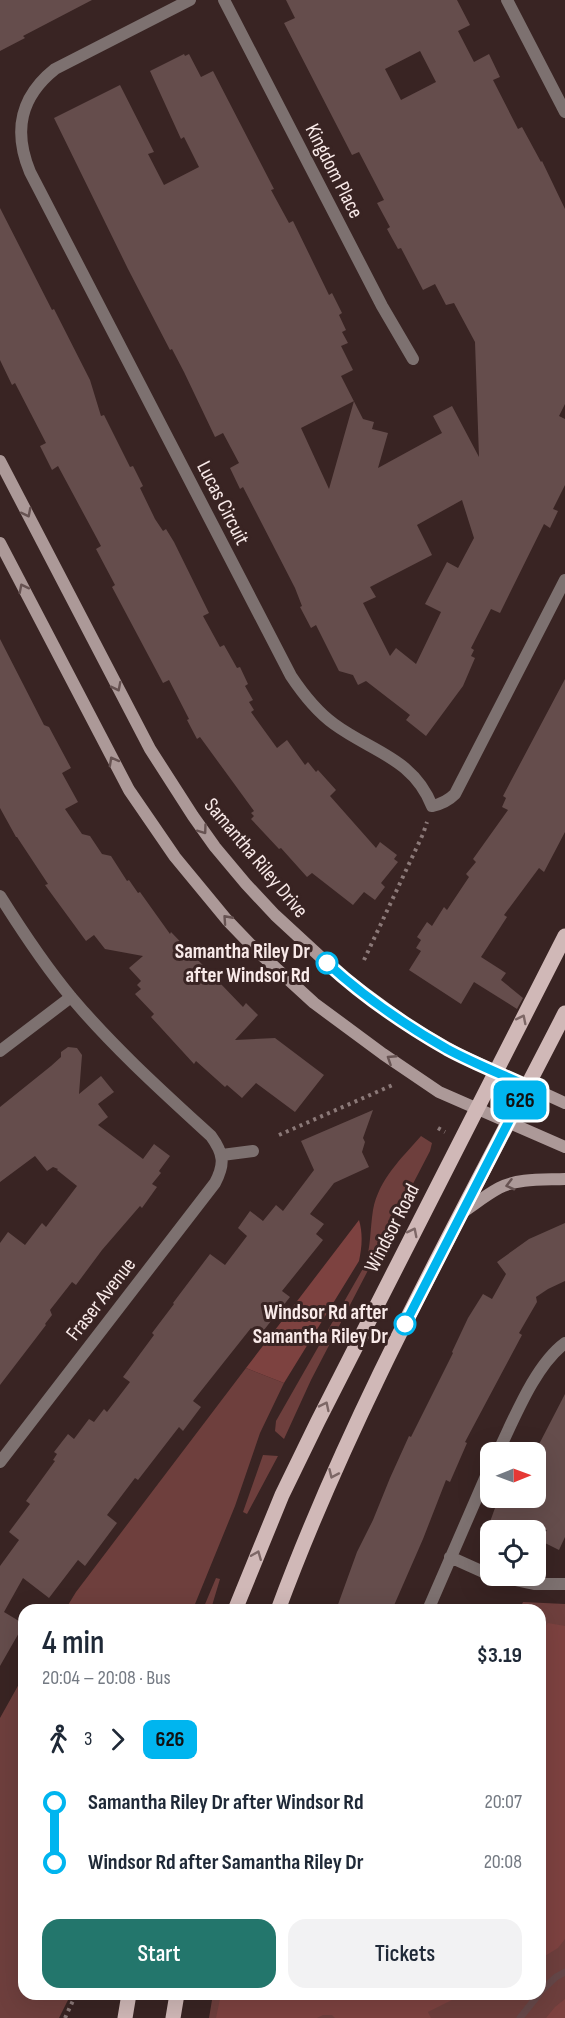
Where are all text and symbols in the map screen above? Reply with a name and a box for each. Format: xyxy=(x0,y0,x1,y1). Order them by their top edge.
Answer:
street label: Kingdom Place xyxy=(300,120,368,222)
street label: Lucas Circuit xyxy=(191,457,255,549)
one-way arrow xyxy=(20,507,31,518)
one-way arrow xyxy=(19,584,31,595)
one-way arrow xyxy=(109,680,121,691)
one-way arrow xyxy=(109,757,120,768)
street label: Samantha Riley Drive xyxy=(199,793,313,923)
one-way arrow xyxy=(196,824,207,835)
one-way arrow xyxy=(223,916,234,926)
place label: Samantha Riley Dr after Windsor Rd xyxy=(175,939,310,988)
marker: Samantha Riley Dr after Windsor Rd xyxy=(316,952,338,974)
one-way arrow xyxy=(515,1015,526,1026)
one-way arrow xyxy=(386,1056,397,1067)
line badge: 626 xyxy=(486,1080,554,1120)
text: 626 xyxy=(505,1088,535,1113)
one-way arrow xyxy=(505,1178,516,1190)
street label: Windsor Road xyxy=(359,1180,425,1276)
one-way arrow xyxy=(406,1228,418,1239)
street label: Fraser Avenue xyxy=(61,1253,141,1345)
place label: Windsor Rd after Samantha Riley Dr xyxy=(253,1300,389,1349)
marker: Windsor Rd after Samantha Riley Dr xyxy=(394,1313,416,1335)
one-way arrow xyxy=(318,1402,330,1413)
north arrow xyxy=(480,1442,546,1508)
map controls xyxy=(480,1442,546,1586)
one-way arrow xyxy=(328,1468,340,1479)
button: locate xyxy=(480,1520,546,1586)
one-way arrow xyxy=(250,1551,262,1562)
text: 4 min xyxy=(42,1623,104,1663)
text: $3.19 xyxy=(477,1642,522,1669)
text: 20:04 – 20:08 · Bus xyxy=(42,1666,171,1690)
icon: walk xyxy=(42,1723,75,1756)
icon: forward xyxy=(101,1723,134,1756)
text: 3 xyxy=(84,1727,92,1751)
text: 626 xyxy=(155,1727,185,1752)
text: Samantha Riley Dr after Windsor Rd xyxy=(88,1789,364,1816)
text: 20:07 xyxy=(484,1790,522,1814)
text: Windsor Rd after Samantha Riley Dr xyxy=(88,1849,364,1876)
text: 20:08 xyxy=(484,1850,522,1874)
button: Start xyxy=(42,1919,276,1988)
button: Tickets xyxy=(288,1919,522,1988)

